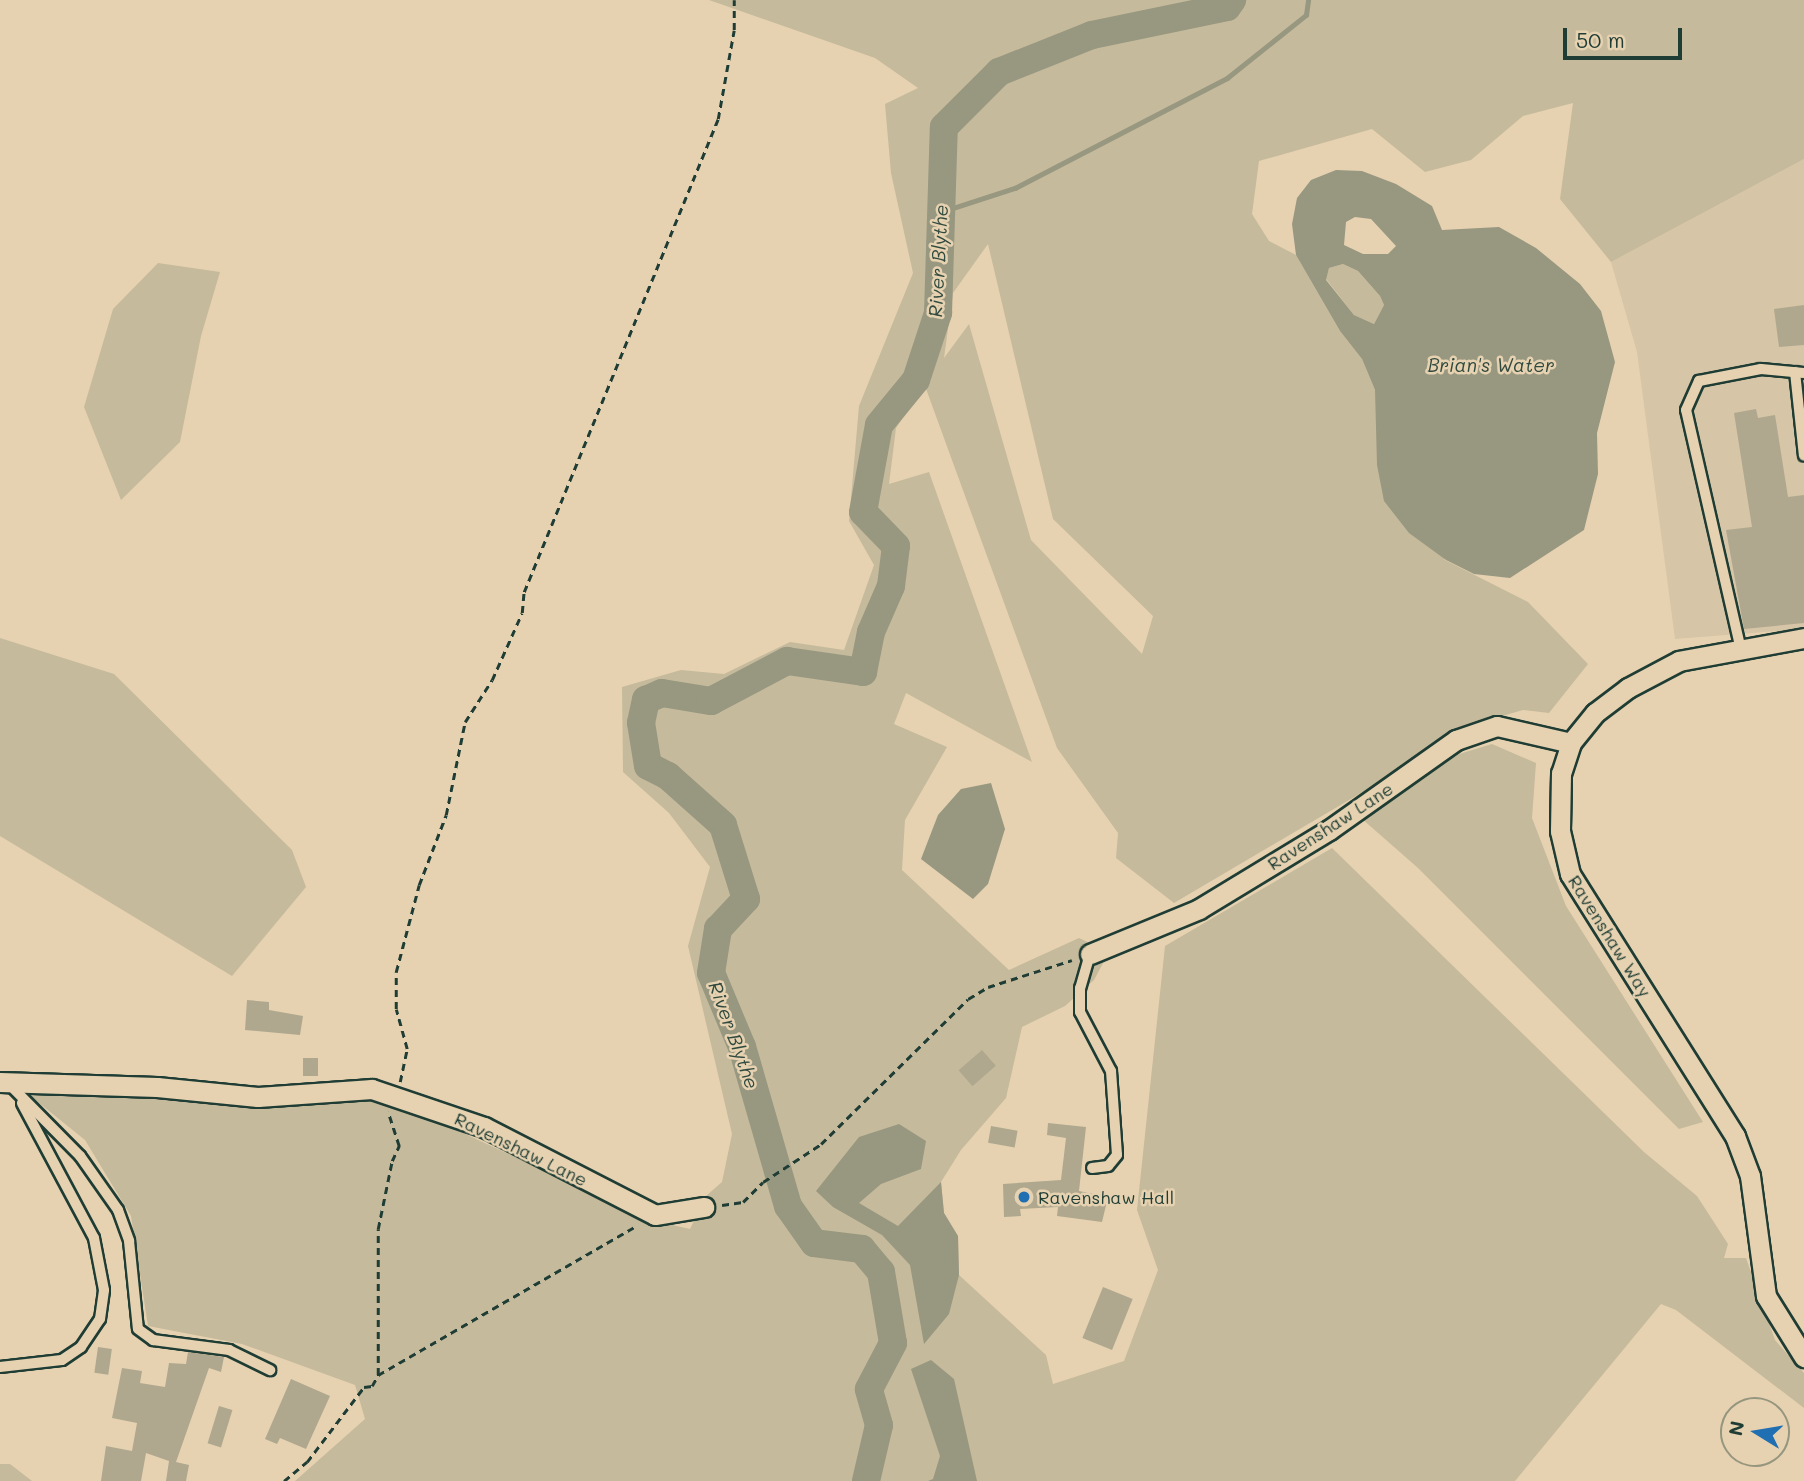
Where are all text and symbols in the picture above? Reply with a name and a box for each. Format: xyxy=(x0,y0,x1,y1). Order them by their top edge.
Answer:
scale bar xyxy=(1566,14,1685,58)
text: 50 m xyxy=(1576,26,1625,53)
water label: River Blythe xyxy=(924,204,952,318)
water label: Brian's Water xyxy=(1427,354,1555,376)
street label: Ravenshaw Lane xyxy=(1263,777,1397,875)
street label: Ravenshaw Way xyxy=(1564,871,1656,1001)
water label: River Blythe xyxy=(704,978,764,1092)
street label: Ravenshaw Lane xyxy=(451,1108,591,1190)
place label: Ravenshaw Hall xyxy=(1038,1186,1174,1208)
marker: Ravenshaw Hall xyxy=(1016,1189,1032,1205)
north arrow xyxy=(1720,1397,1790,1467)
text: N xyxy=(1722,1419,1750,1438)

